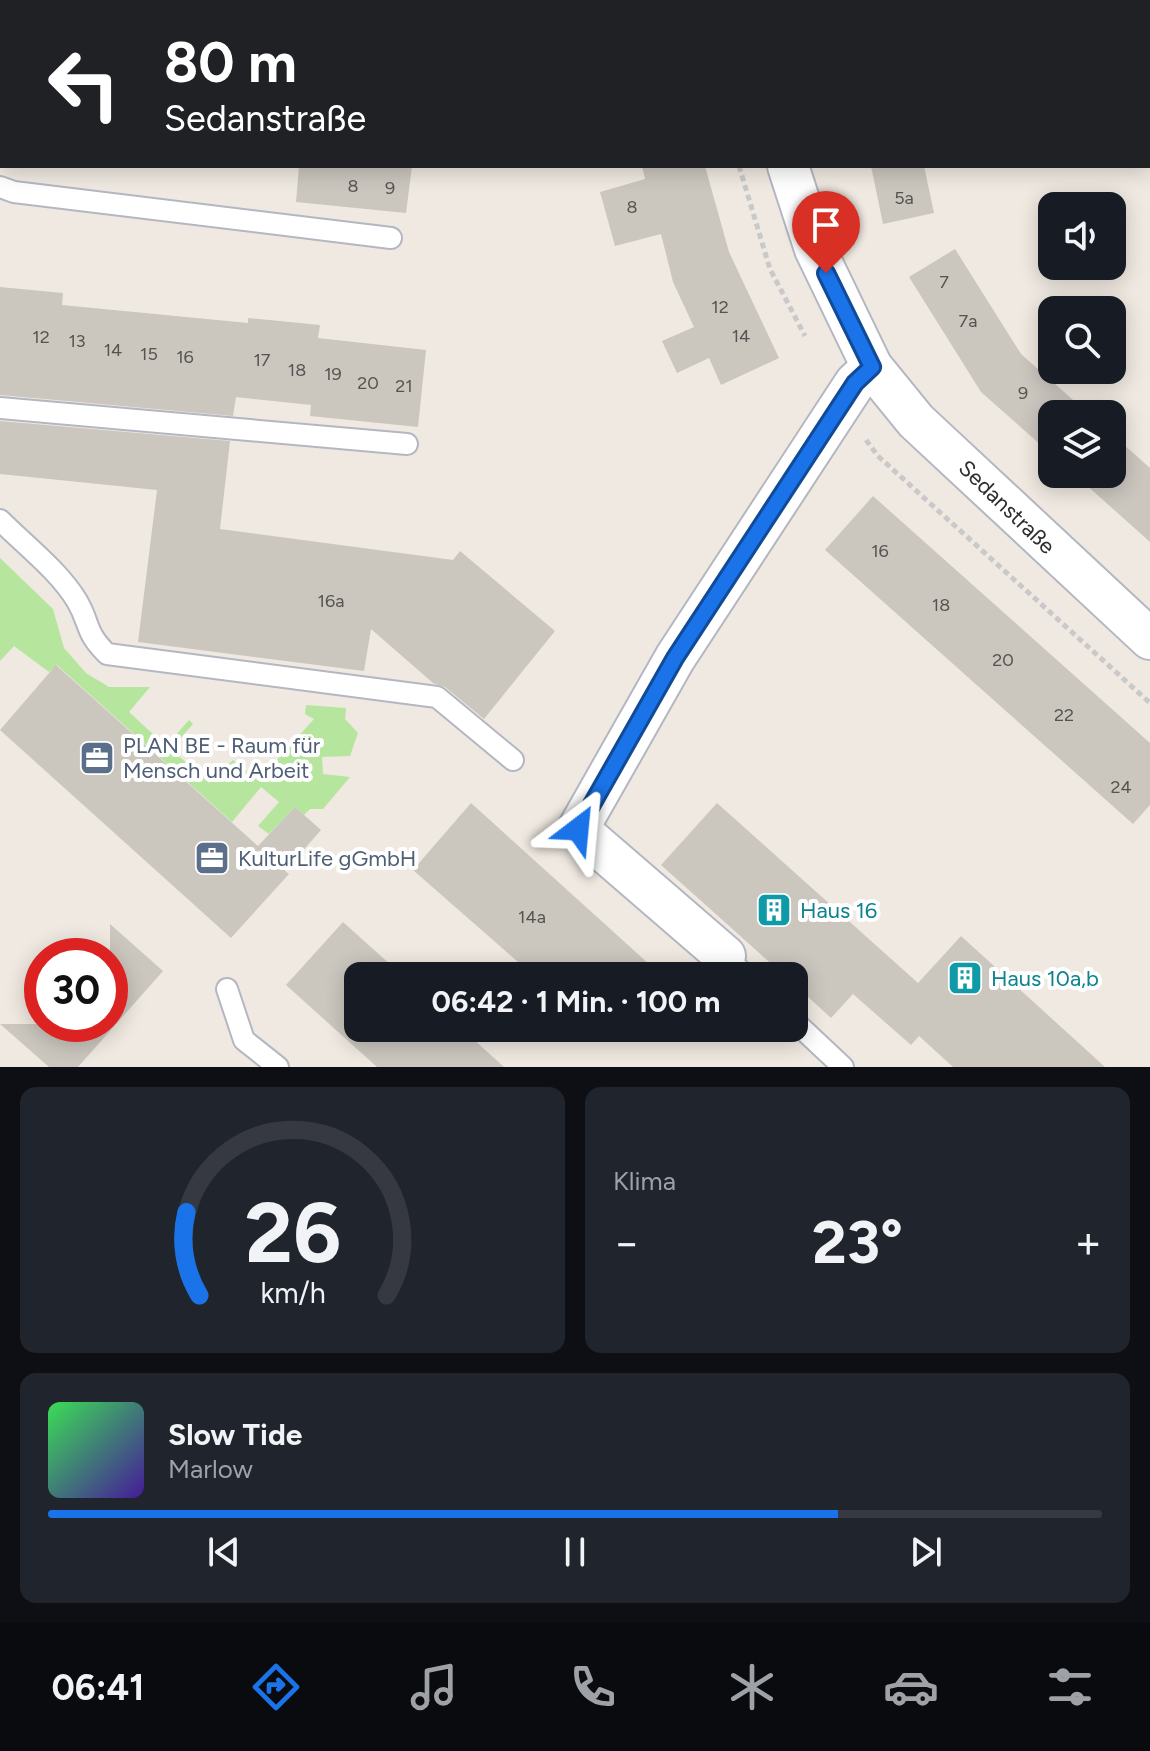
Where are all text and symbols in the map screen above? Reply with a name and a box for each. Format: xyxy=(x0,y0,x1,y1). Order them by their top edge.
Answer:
text: 80 m xyxy=(164,29,297,96)
icon: left xyxy=(32,32,136,136)
text: Sedanstraße xyxy=(164,97,366,140)
house number: 8 xyxy=(347,175,359,197)
house number: 9 xyxy=(385,177,395,199)
house number: 5a xyxy=(894,187,914,209)
pin xyxy=(792,191,860,273)
map controls xyxy=(1038,192,1126,488)
button: sound xyxy=(1038,192,1126,280)
house number: 8 xyxy=(626,196,638,218)
icon: arrive xyxy=(804,203,848,247)
house number: 7 xyxy=(939,271,949,293)
house number: 12 xyxy=(711,296,729,318)
button: search xyxy=(1038,296,1126,384)
house number: 7a xyxy=(959,310,977,332)
house number: 14 xyxy=(732,325,750,347)
house number: 12 xyxy=(32,326,50,348)
house number: 13 xyxy=(68,330,86,352)
house number: 14 xyxy=(104,339,122,361)
house number: 15 xyxy=(140,343,158,365)
house number: 16 xyxy=(176,346,194,368)
house number: 17 xyxy=(253,349,271,371)
house number: 18 xyxy=(288,359,306,381)
house number: 19 xyxy=(324,363,342,385)
house number: 20 xyxy=(357,372,379,394)
house number: 21 xyxy=(395,375,413,397)
house number: 9 xyxy=(1018,382,1028,404)
button: layers xyxy=(1038,400,1126,488)
street label: Sedanstraße xyxy=(953,454,1061,560)
house number: 16 xyxy=(871,540,889,562)
house number: 16a xyxy=(318,590,344,612)
house number: 18 xyxy=(932,594,950,616)
house number: 20 xyxy=(992,649,1014,671)
house number: 22 xyxy=(1054,704,1074,726)
place label: PLAN BE - Raum für Mensch und Arbeit xyxy=(123,732,321,784)
office icon: PLAN BE - Raum für Mensch und Arbeit xyxy=(78,739,116,777)
house number: 24 xyxy=(1110,776,1132,798)
position arrow xyxy=(536,787,620,871)
office icon: KulturLife gGmbH xyxy=(193,839,231,877)
place label: KulturLife gGmbH xyxy=(238,845,416,872)
building icon: Haus 16 xyxy=(755,891,793,929)
place label: Haus 16 xyxy=(800,897,877,924)
house number: 14a xyxy=(518,906,546,928)
speed limit sign: 30 xyxy=(24,938,128,1042)
building icon: Haus 10a,b xyxy=(946,959,984,997)
place label: Haus 10a,b xyxy=(991,965,1099,992)
text: 06:42 · 1 Min. · 100 m xyxy=(431,983,721,1020)
text: Klima xyxy=(613,1165,676,1197)
text: 26 xyxy=(244,1183,341,1283)
text: 23° xyxy=(812,1206,903,1278)
text: − xyxy=(613,1216,640,1269)
text: + xyxy=(1075,1216,1102,1269)
text: km/h xyxy=(260,1276,325,1310)
text: Slow Tide xyxy=(168,1416,302,1453)
text: Marlow xyxy=(168,1453,253,1485)
icon: previous xyxy=(202,1530,246,1574)
icon: pause xyxy=(553,1530,597,1574)
icon: next xyxy=(904,1530,948,1574)
icon: directions xyxy=(248,1659,304,1715)
icon: music xyxy=(406,1659,462,1715)
icon: phone xyxy=(565,1659,621,1715)
icon: climate xyxy=(724,1659,780,1715)
icon: car xyxy=(883,1659,939,1715)
icon: filters xyxy=(1042,1659,1098,1715)
text: 06:41 xyxy=(51,1666,145,1709)

